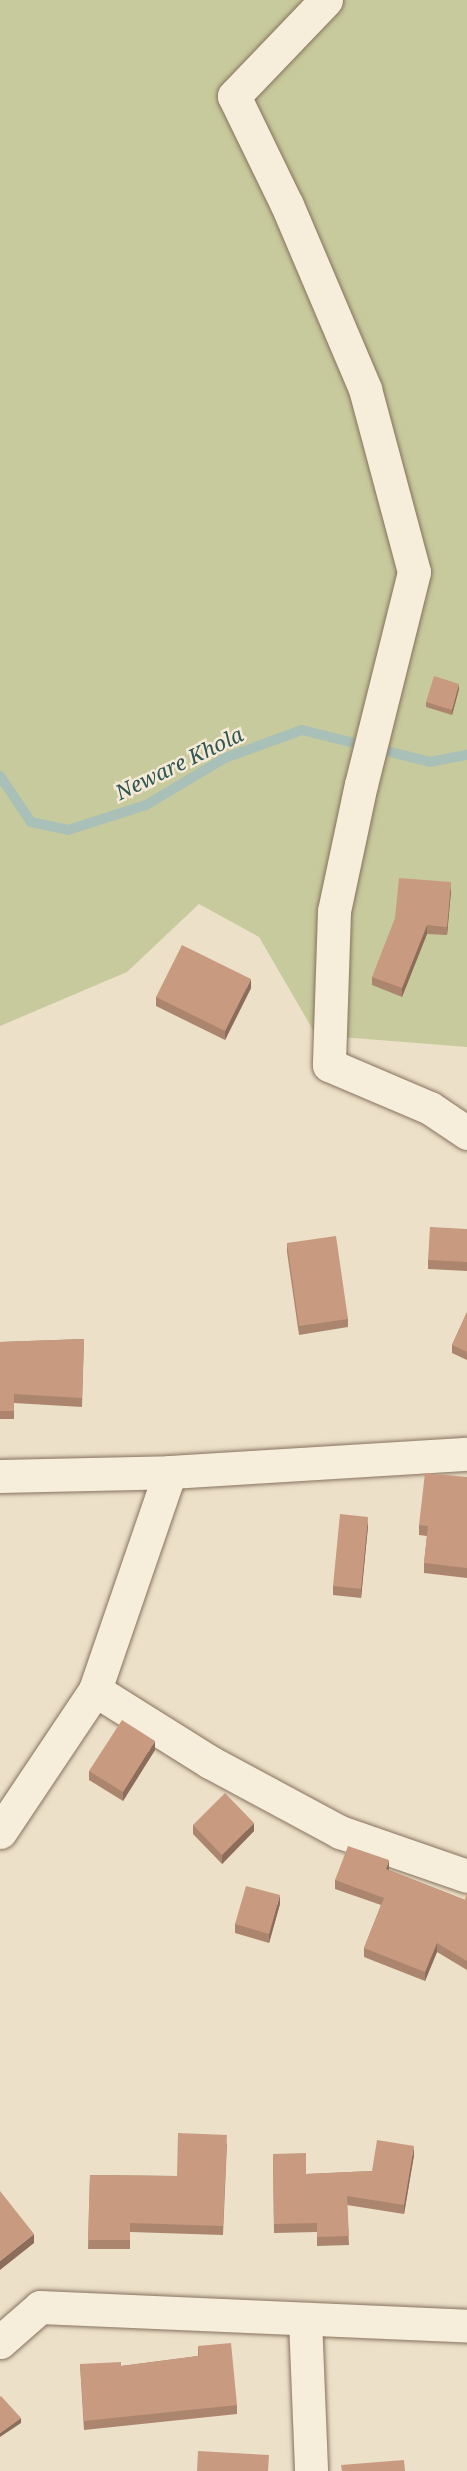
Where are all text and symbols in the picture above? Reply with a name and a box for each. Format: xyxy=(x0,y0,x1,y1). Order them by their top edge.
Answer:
water label: Neware Khola xyxy=(111,721,247,805)

